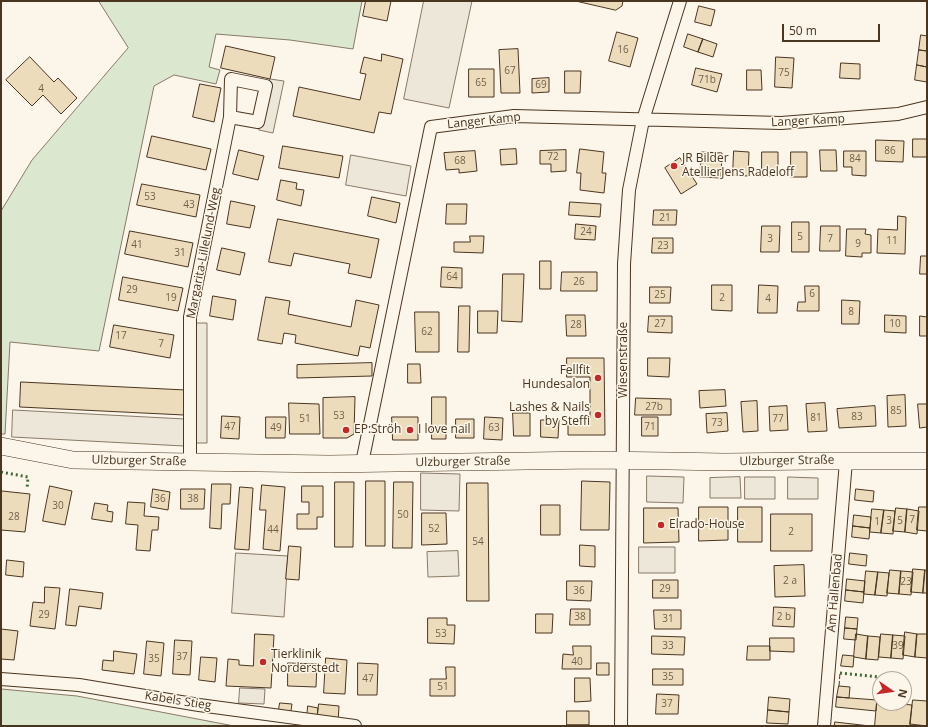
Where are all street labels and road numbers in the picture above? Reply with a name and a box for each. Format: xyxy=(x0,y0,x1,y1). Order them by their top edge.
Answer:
street label: Langer Kamp xyxy=(446,110,522,132)
street label: Langer Kamp xyxy=(771,112,845,130)
street label: Margarita-Lillelund-Weg xyxy=(184,186,224,320)
street label: Wiesenstraße xyxy=(617,322,631,398)
street label: Ulzburger Straße xyxy=(91,453,187,469)
street label: Ulzburger Straße xyxy=(739,453,835,469)
street label: Ulzburger Straße xyxy=(415,454,511,470)
street label: Am Hallenbad xyxy=(824,553,846,633)
street label: Kabels Stieg xyxy=(144,689,212,713)

